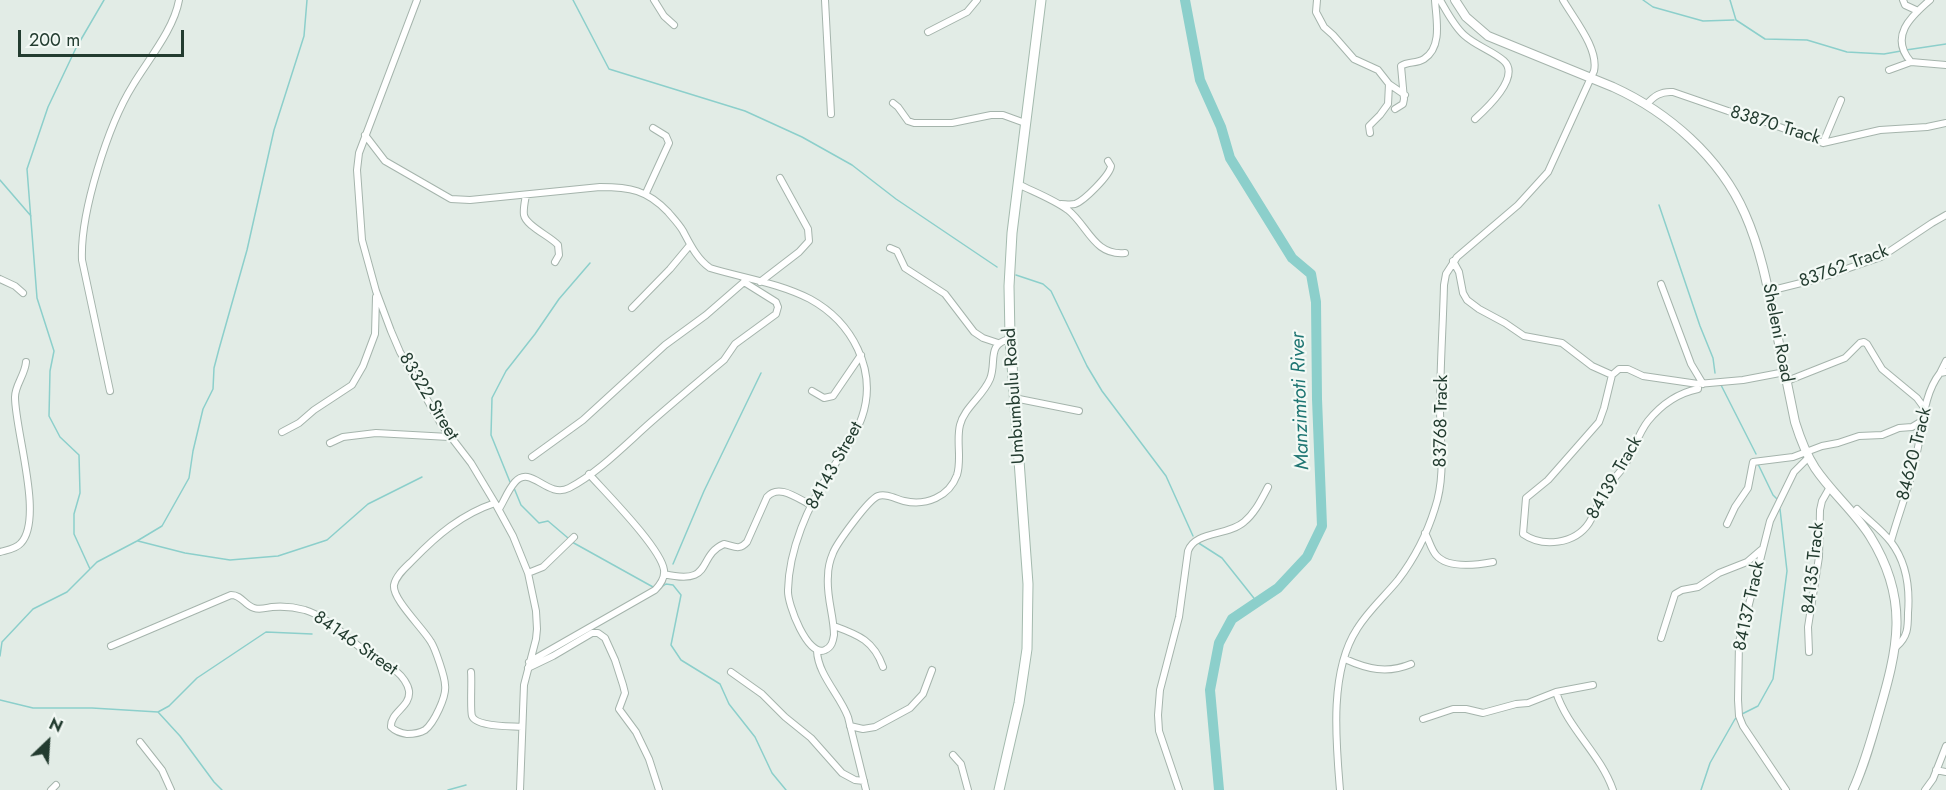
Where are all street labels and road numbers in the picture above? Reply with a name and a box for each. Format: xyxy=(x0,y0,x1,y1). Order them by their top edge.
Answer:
street label: 83870 Track xyxy=(1727,102,1823,150)
street label: 83762 Track xyxy=(1797,241,1891,293)
street label: Sheleni Road xyxy=(1757,282,1797,384)
street label: Umbumbulu Road xyxy=(999,327,1031,465)
street label: 83322 Street xyxy=(393,349,463,445)
street label: 83768 Track xyxy=(1430,374,1454,468)
street label: 84620 Track xyxy=(1893,405,1937,503)
street label: 84143 Street xyxy=(802,418,868,514)
street label: 84139 Track xyxy=(1583,433,1647,523)
street label: 84135 Track xyxy=(1798,521,1830,615)
street label: 84137 Track xyxy=(1730,559,1770,653)
street label: 84146 Street xyxy=(309,607,401,681)

